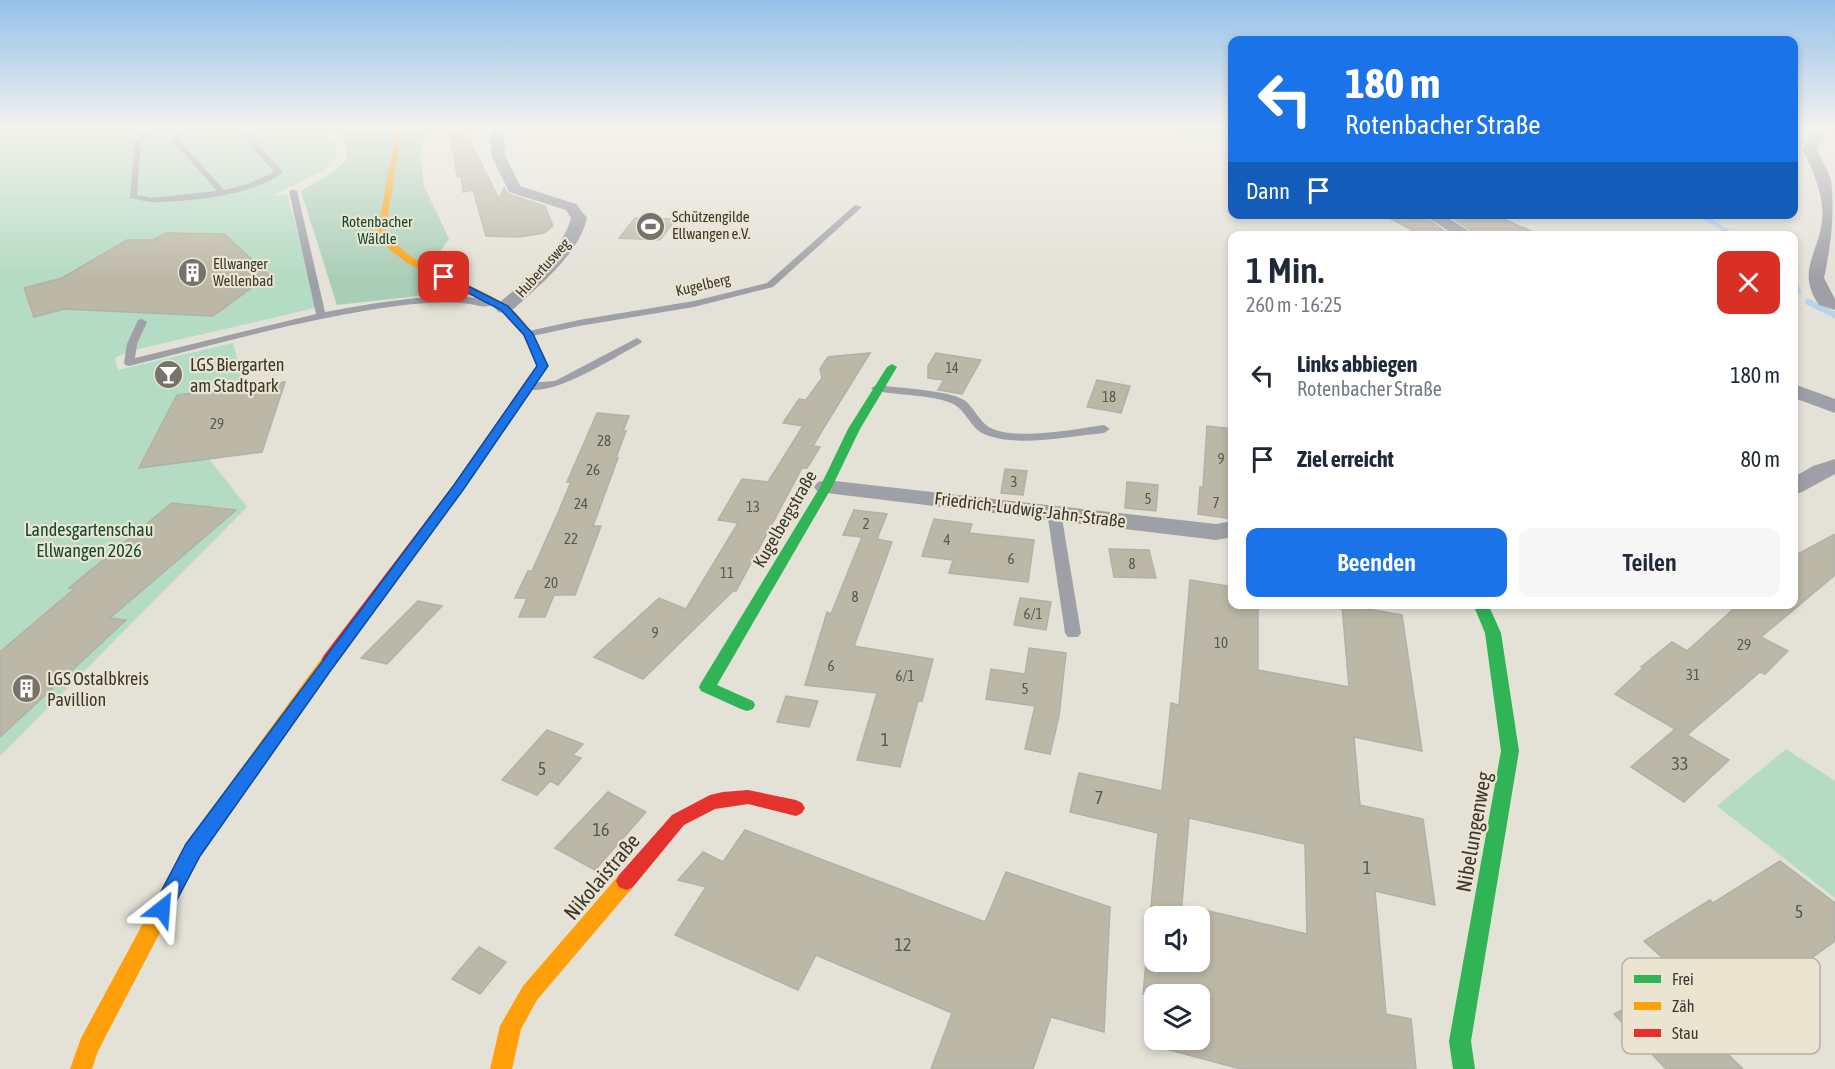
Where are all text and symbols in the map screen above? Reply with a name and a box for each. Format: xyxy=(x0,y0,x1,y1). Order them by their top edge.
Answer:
text: 180 m xyxy=(1345,59,1440,107)
icon: left xyxy=(1246,60,1324,138)
text: Rotenbacher Straße xyxy=(1345,109,1540,140)
icon: arrive xyxy=(1302,174,1335,207)
text: Dann xyxy=(1246,178,1290,204)
place label: Schützengilde Ellwangen e.V. xyxy=(672,208,751,242)
sports icon: Schützengilde Ellwangen e.V. xyxy=(635,210,667,242)
park label: Rotenbacher Wäldle xyxy=(342,213,413,247)
street label: Hubertusweg xyxy=(512,234,574,301)
text: 1 Min. xyxy=(1246,249,1324,291)
pin xyxy=(418,251,469,302)
button: close xyxy=(1717,251,1780,314)
place label: Ellwanger Wellenbad xyxy=(213,255,273,289)
building icon: Ellwanger Wellenbad xyxy=(176,257,208,289)
icon: arrive xyxy=(427,260,460,293)
street label: Kugelberg xyxy=(674,270,732,299)
text: 260 m · 16:25 xyxy=(1246,293,1342,316)
text: Links abbiegen xyxy=(1297,351,1418,377)
place label: LGS Biergarten am Stadtpark xyxy=(190,354,285,396)
bar icon: LGS Biergarten am Stadtpark xyxy=(153,359,185,391)
icon: left xyxy=(1246,359,1279,392)
house number: 14 xyxy=(945,360,959,376)
text: 180 m xyxy=(1730,362,1780,388)
text: Rotenbacher Straße xyxy=(1297,377,1442,400)
house number: 18 xyxy=(1102,388,1116,405)
house number: 29 xyxy=(210,415,224,432)
house number: 28 xyxy=(597,432,611,449)
icon: arrive xyxy=(1246,443,1279,476)
text: Ziel erreicht xyxy=(1297,446,1394,472)
text: 80 m xyxy=(1740,446,1780,472)
house number: 9 xyxy=(1217,450,1225,467)
house number: 26 xyxy=(586,461,600,478)
street label: Kugelbergstraße xyxy=(748,467,821,571)
house number: 3 xyxy=(1010,473,1018,490)
street label: Friedrich-Ludwig-Jahn-Straße xyxy=(933,487,1127,532)
house number: 5 xyxy=(1144,490,1152,507)
house number: 7 xyxy=(1212,494,1220,511)
house number: 24 xyxy=(574,495,588,512)
house number: 13 xyxy=(746,498,760,515)
house number: 2 xyxy=(862,515,870,532)
park label: Landesgartenschau Ellwangen 2026 xyxy=(25,519,153,561)
button: Beenden xyxy=(1246,528,1507,597)
button: Teilen xyxy=(1519,528,1780,597)
house number: 22 xyxy=(564,530,578,547)
house number: 4 xyxy=(943,531,951,548)
house number: 6 xyxy=(1007,550,1015,567)
house number: 8 xyxy=(1128,555,1136,572)
house number: 11 xyxy=(720,564,734,581)
house number: 20 xyxy=(544,574,558,591)
house number: 8 xyxy=(851,588,859,605)
house number: 6/1 xyxy=(1023,605,1043,622)
house number: 9 xyxy=(651,624,659,641)
house number: 10 xyxy=(1214,634,1228,651)
house number: 29 xyxy=(1737,636,1751,653)
house number: 6 xyxy=(827,657,835,674)
house number: 31 xyxy=(1686,666,1700,683)
house number: 6/1 xyxy=(895,667,915,684)
place label: LGS Ostalbkreis Pavillion xyxy=(47,668,149,710)
building icon: LGS Ostalbkreis Pavillion xyxy=(10,673,42,705)
house number: 5 xyxy=(1021,680,1029,697)
house number: 1 xyxy=(881,729,889,750)
house number: 33 xyxy=(1672,753,1688,774)
house number: 5 xyxy=(538,758,546,779)
street label: Nibelungenweg xyxy=(1451,770,1495,894)
house number: 7 xyxy=(1095,787,1103,808)
house number: 16 xyxy=(593,819,609,840)
street label: Nikolaistraße xyxy=(558,829,644,924)
house number: 1 xyxy=(1363,857,1371,878)
position arrow xyxy=(130,877,194,941)
house number: 5 xyxy=(1795,901,1803,922)
map controls xyxy=(1144,906,1210,1050)
button: sound xyxy=(1144,906,1210,972)
house number: 12 xyxy=(895,934,911,955)
legend xyxy=(1622,958,1820,1054)
text: Frei xyxy=(1672,970,1694,988)
button: layers xyxy=(1144,984,1210,1050)
text: Zäh xyxy=(1672,997,1694,1015)
text: Stau xyxy=(1672,1024,1699,1042)

